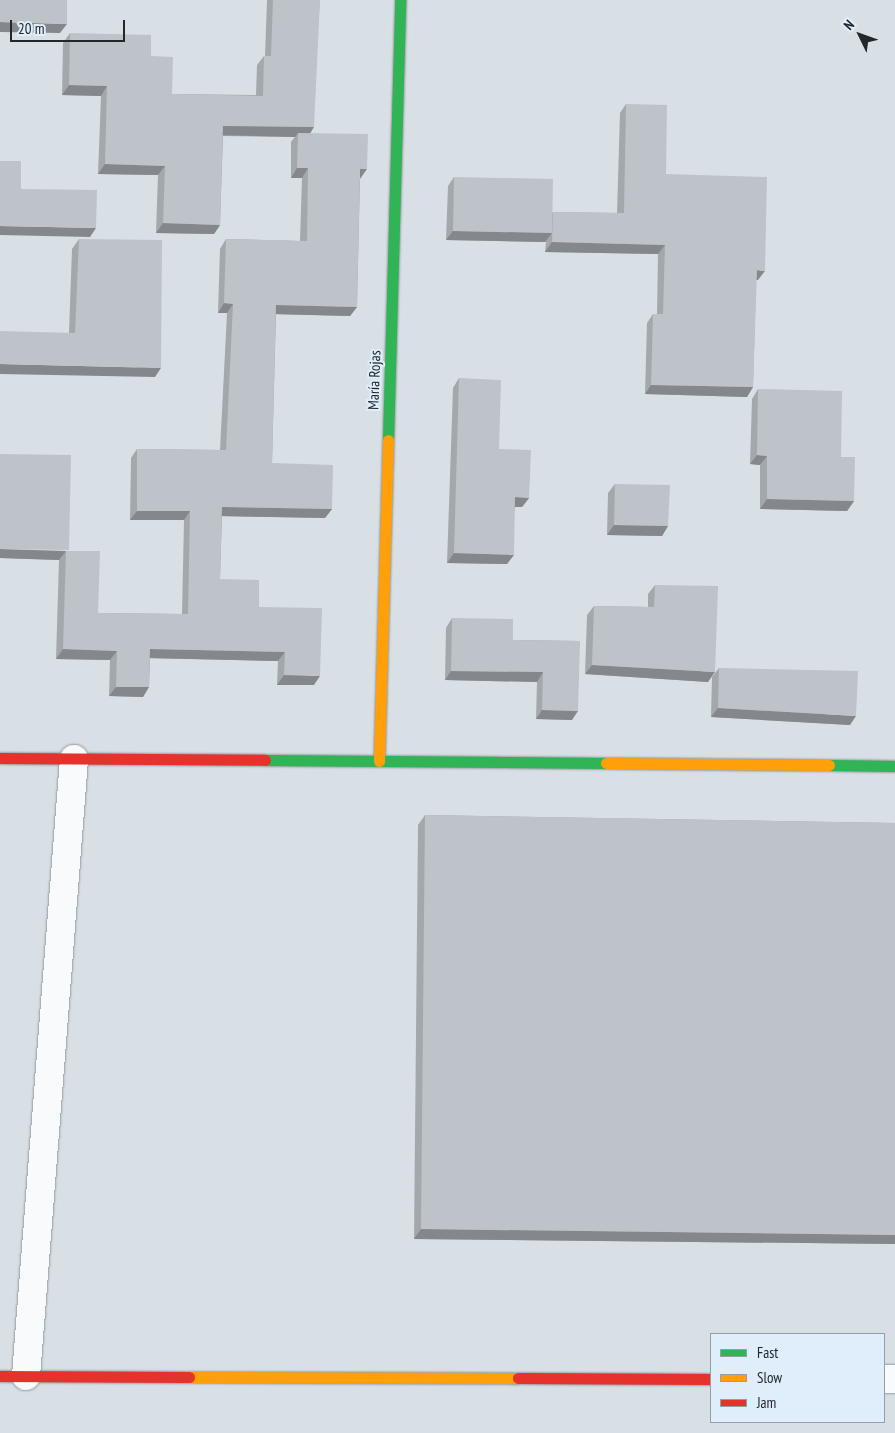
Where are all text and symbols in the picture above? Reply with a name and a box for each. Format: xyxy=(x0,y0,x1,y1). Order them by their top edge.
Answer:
scale bar xyxy=(12,10,128,42)
north arrow xyxy=(835,10,885,60)
text: N xyxy=(840,16,858,34)
text: 20 m xyxy=(18,19,44,38)
street label: María Rojas xyxy=(364,350,384,410)
legend xyxy=(710,1333,885,1423)
text: Fast xyxy=(757,1343,778,1362)
text: Slow xyxy=(757,1368,782,1387)
text: Jam xyxy=(757,1393,776,1412)

